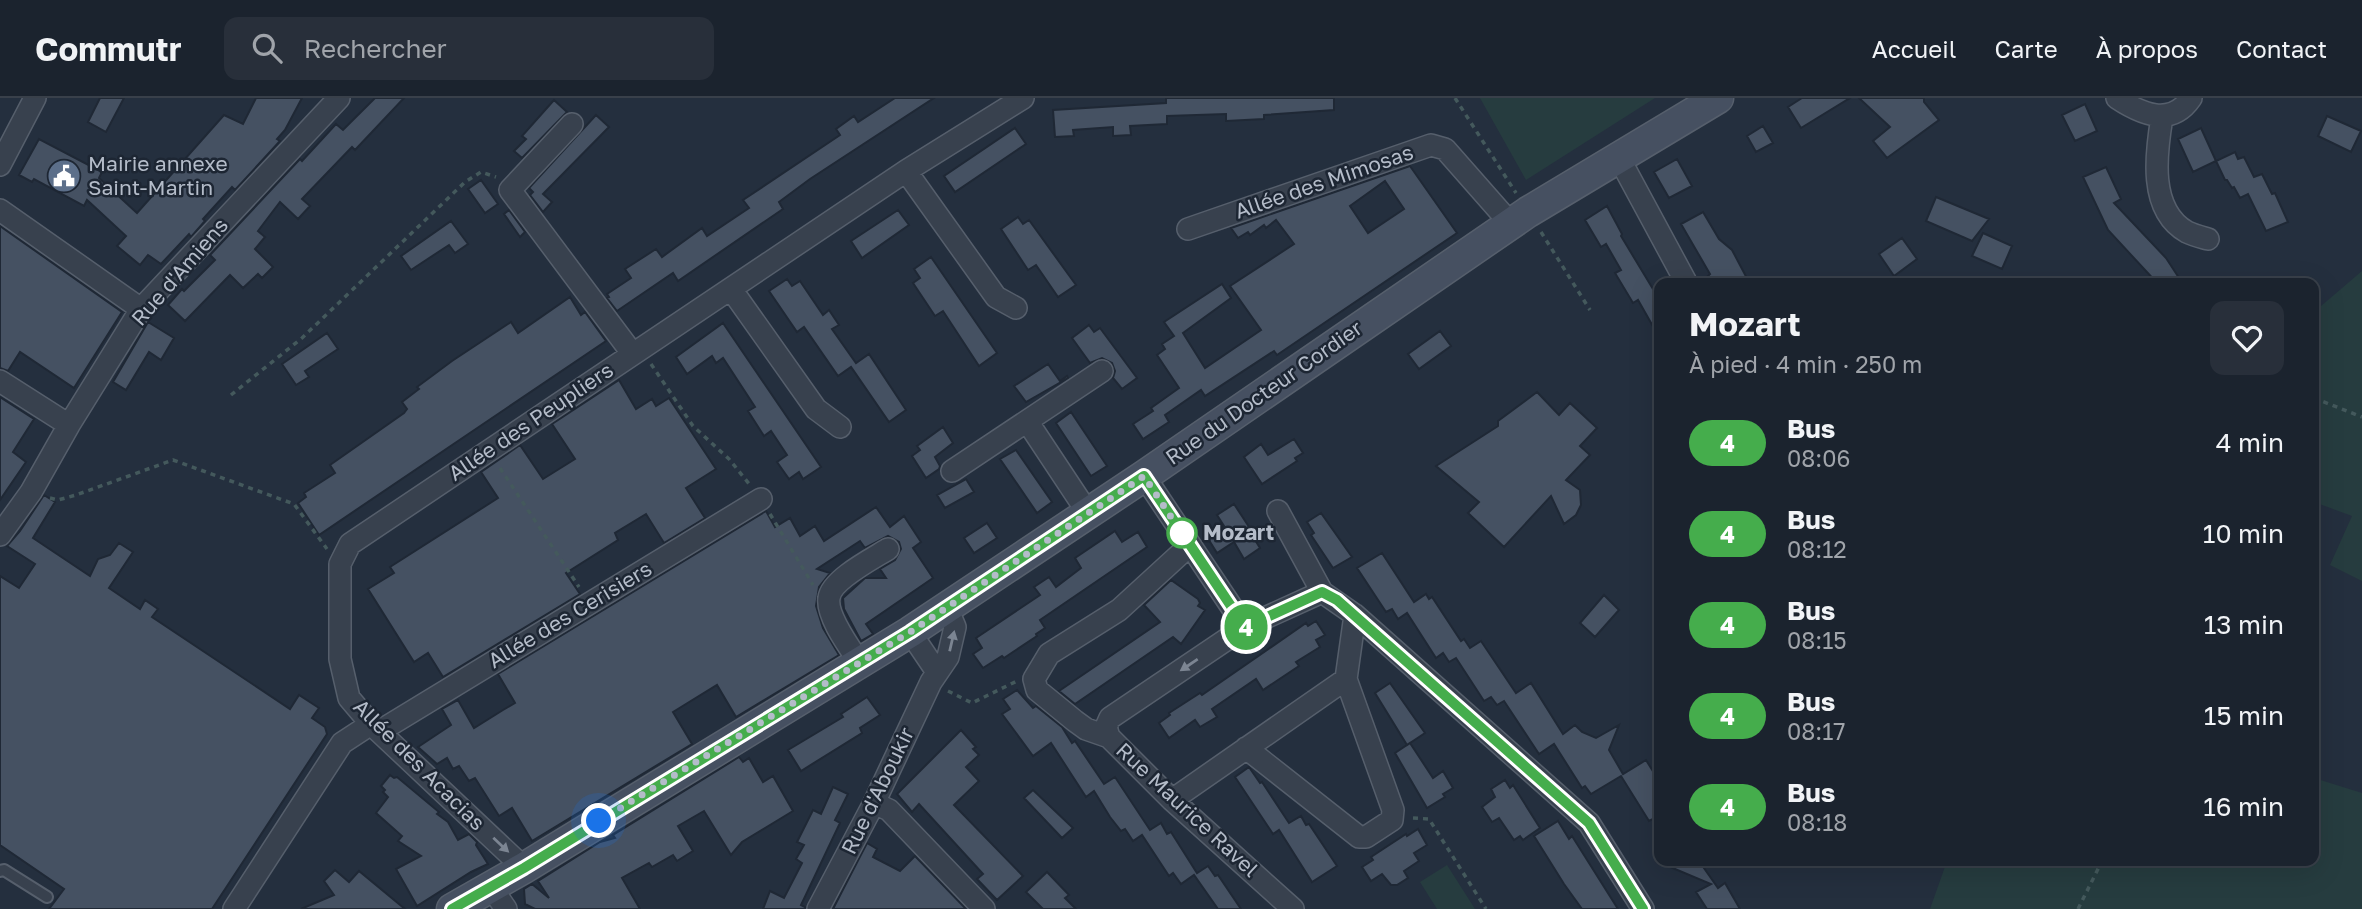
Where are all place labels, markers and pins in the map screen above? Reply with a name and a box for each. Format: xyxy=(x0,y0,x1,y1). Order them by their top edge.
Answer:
place label: Mairie annexe Saint-Martin xyxy=(88,150,228,200)
public building icon: Mairie annexe Saint-Martin xyxy=(45,157,83,195)
marker: Mozart xyxy=(1167,518,1197,548)
place label: Mozart xyxy=(1203,519,1274,545)

